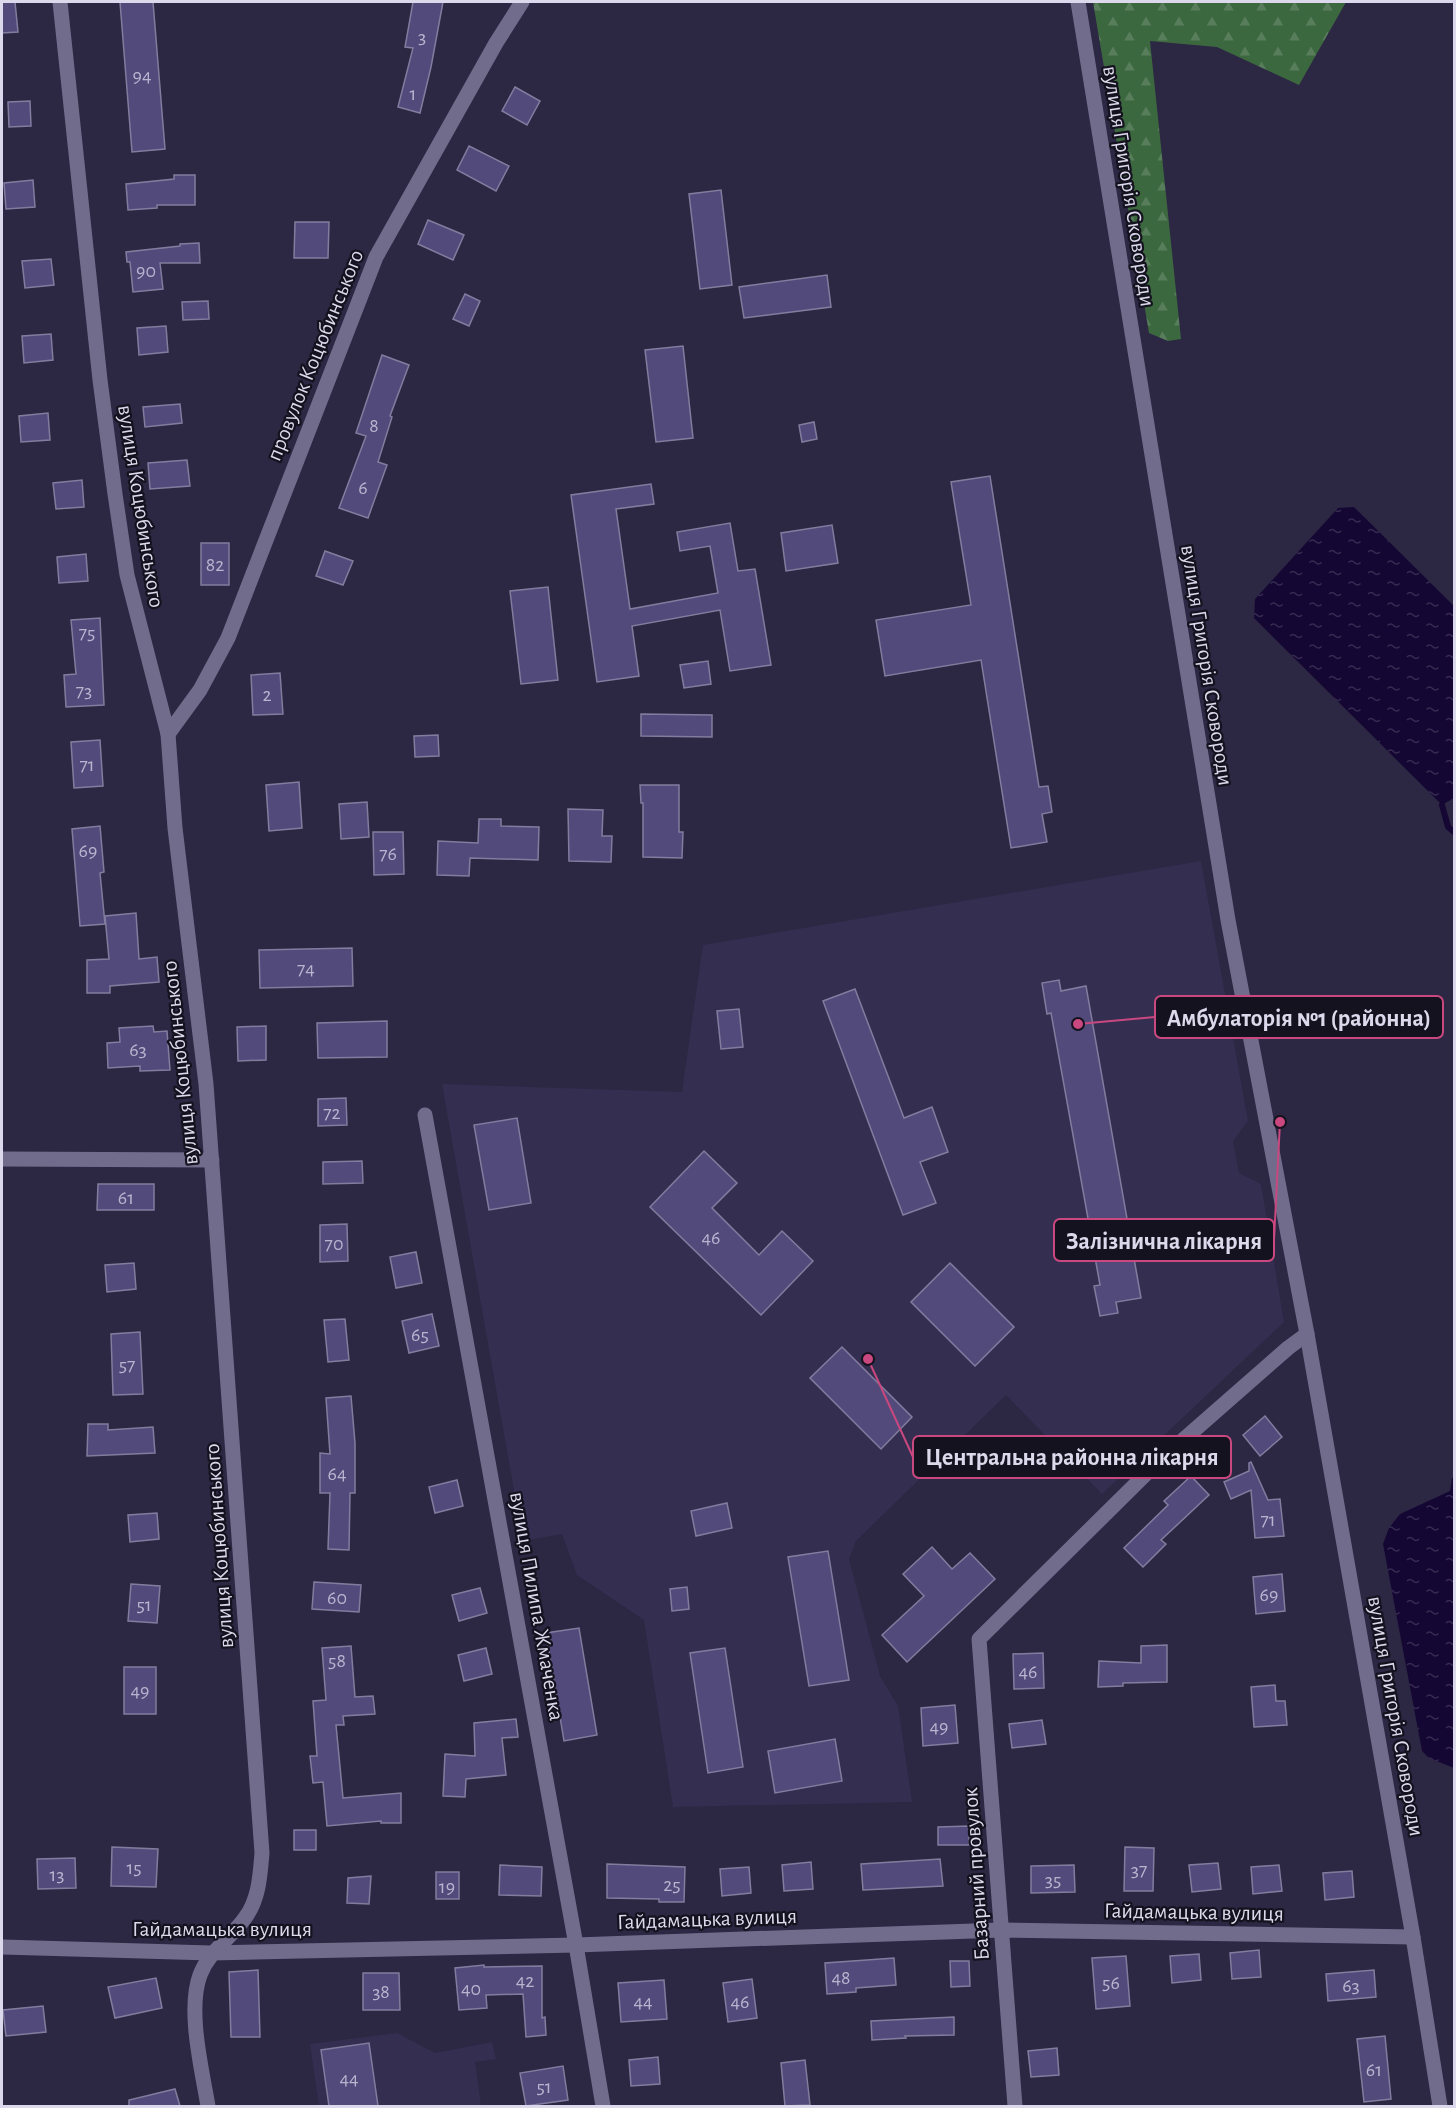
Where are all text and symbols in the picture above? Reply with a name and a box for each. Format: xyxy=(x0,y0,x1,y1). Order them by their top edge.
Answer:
house number: 3 xyxy=(418,27,426,47)
street label: вулиця Григорія Сковороди xyxy=(1099,64,1159,308)
house number: 94 xyxy=(132,66,152,86)
house number: 1 xyxy=(410,84,416,104)
street label: провулок Коцюбинського xyxy=(262,247,367,464)
house number: 90 xyxy=(136,261,156,281)
street label: вулиця Коцюбинського xyxy=(114,403,168,609)
house number: 8 xyxy=(369,416,379,436)
house number: 6 xyxy=(358,478,368,498)
street label: вулиця Григорія Сковороди xyxy=(1177,543,1237,787)
house number: 82 xyxy=(206,555,224,575)
house number: 75 xyxy=(79,623,95,643)
house number: 73 xyxy=(76,681,92,701)
house number: 2 xyxy=(262,685,272,705)
house number: 71 xyxy=(79,755,95,775)
house number: 69 xyxy=(79,841,97,861)
house number: 76 xyxy=(379,844,397,864)
house number: 74 xyxy=(297,959,315,979)
street label: вулиця Коцюбинського xyxy=(158,960,202,1166)
callout: Амбулаторія №1 (районна) xyxy=(1155,996,1443,1038)
text: Амбулаторія №1 (районна) xyxy=(1167,1007,1431,1031)
house number: 63 xyxy=(129,1040,147,1060)
house number: 72 xyxy=(323,1103,341,1123)
house number: 61 xyxy=(118,1188,134,1208)
callout: Залізнична лікарня xyxy=(1054,1219,1274,1261)
house number: 46 xyxy=(701,1228,721,1248)
text: Залізнична лікарня xyxy=(1066,1230,1262,1254)
house number: 70 xyxy=(325,1234,343,1254)
house number: 65 xyxy=(411,1325,429,1345)
house number: 57 xyxy=(119,1355,135,1375)
callout: Центральна районна лікарня xyxy=(913,1436,1231,1478)
street label: вулиця Коцюбинського xyxy=(201,1443,237,1649)
text: Центральна районна лікарня xyxy=(925,1446,1219,1470)
house number: 64 xyxy=(327,1464,347,1484)
street label: вулиця Пилипа Жмаченка xyxy=(506,1490,568,1722)
house number: 71 xyxy=(1260,1510,1276,1530)
house number: 69 xyxy=(1260,1585,1278,1605)
house number: 60 xyxy=(327,1588,347,1608)
street label: вулиця Григорія Сковороди xyxy=(1364,1594,1428,1838)
house number: 51 xyxy=(136,1595,152,1615)
house number: 58 xyxy=(328,1651,346,1671)
house number: 46 xyxy=(1018,1662,1038,1682)
house number: 49 xyxy=(130,1681,150,1701)
house number: 49 xyxy=(929,1717,949,1737)
street label: Базарний провулок xyxy=(959,1787,993,1961)
house number: 15 xyxy=(126,1858,142,1878)
house number: 37 xyxy=(1131,1860,1147,1880)
house number: 13 xyxy=(49,1865,65,1885)
house number: 35 xyxy=(1045,1870,1061,1890)
house number: 25 xyxy=(663,1875,681,1895)
house number: 19 xyxy=(439,1877,455,1897)
street label: Гайдамацька вулиця xyxy=(1104,1899,1284,1925)
street label: Гайдамацька вулиця xyxy=(617,1905,797,1933)
street label: Гайдамацька вулиця xyxy=(132,1918,312,1940)
house number: 48 xyxy=(831,1968,851,1988)
house number: 42 xyxy=(516,1971,534,1991)
house number: 56 xyxy=(1102,1973,1120,1993)
house number: 63 xyxy=(1342,1976,1360,1996)
house number: 40 xyxy=(461,1979,481,1999)
house number: 38 xyxy=(372,1982,390,2002)
house number: 44 xyxy=(633,1992,653,2012)
house number: 46 xyxy=(730,1992,750,2012)
house number: 61 xyxy=(1366,2060,1382,2080)
house number: 44 xyxy=(339,2069,359,2089)
house number: 51 xyxy=(536,2077,552,2097)

